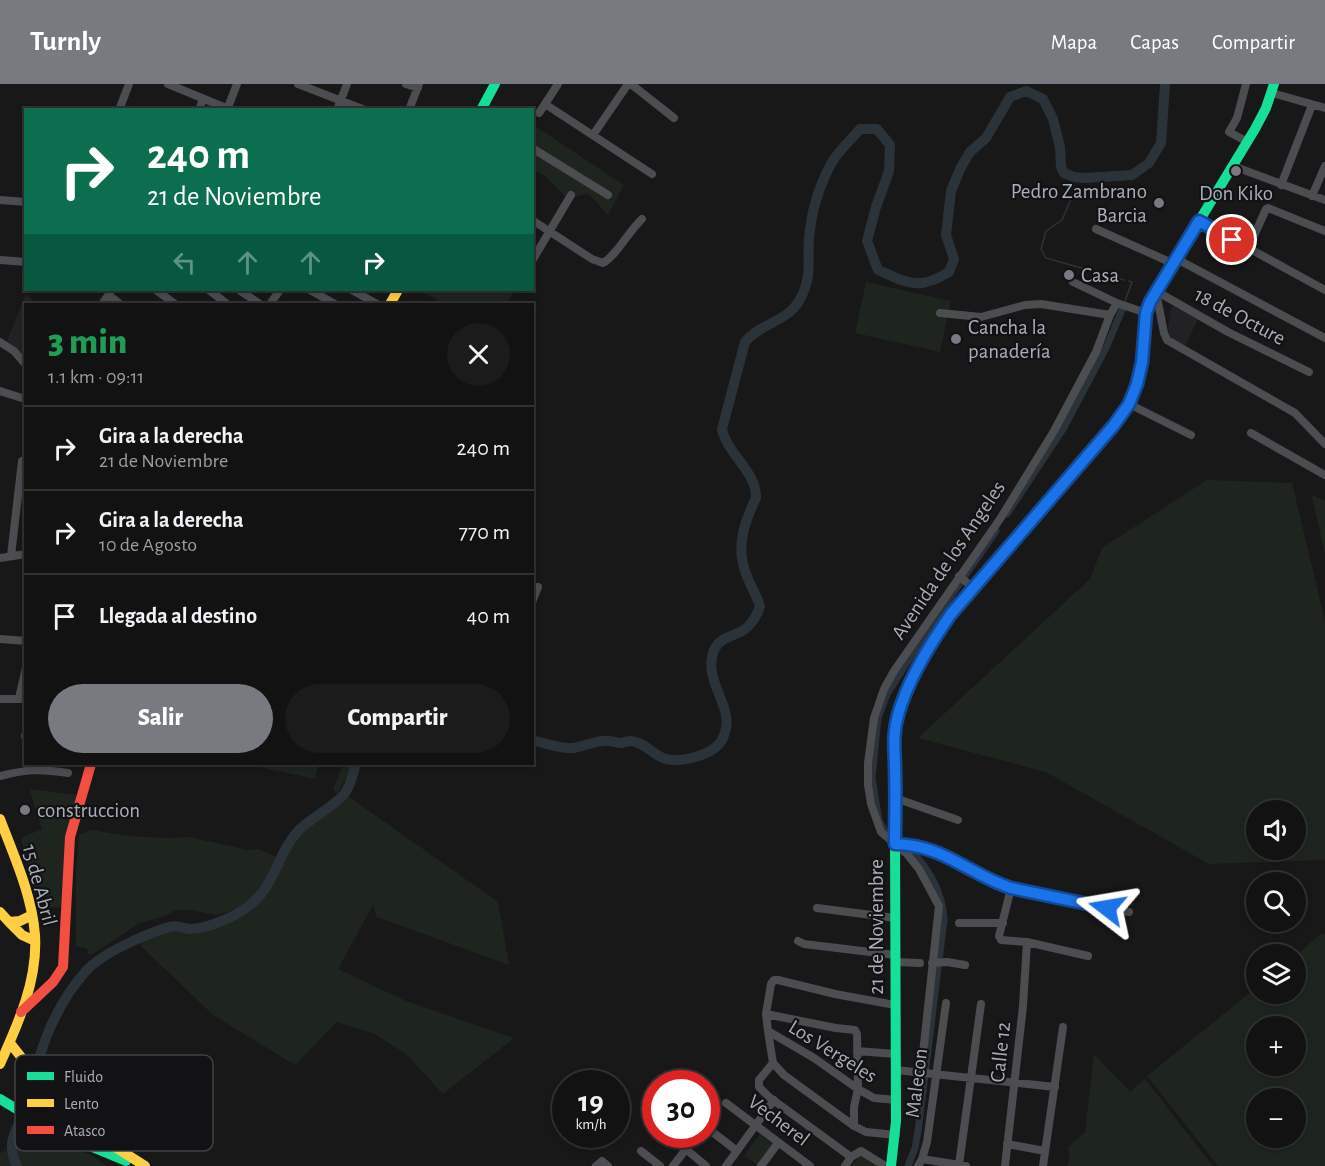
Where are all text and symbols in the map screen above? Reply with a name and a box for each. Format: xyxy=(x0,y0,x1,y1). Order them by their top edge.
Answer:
text: Turnly xyxy=(30,28,101,56)
text: Mapa xyxy=(1051,32,1097,53)
text: Capas xyxy=(1130,32,1179,53)
text: Compartir xyxy=(1212,32,1295,53)
icon: right xyxy=(48,132,126,210)
text: 240 m xyxy=(147,134,250,176)
marker: Don Kiko xyxy=(1229,164,1243,178)
place label: Pedro Zambrano Barcia xyxy=(1011,181,1147,226)
text: 21 de Noviembre xyxy=(147,183,321,210)
place label: Don Kiko xyxy=(1199,183,1273,204)
marker: Pedro Zambrano Barcia xyxy=(1152,196,1166,210)
pin xyxy=(1206,214,1257,265)
icon: arrive xyxy=(1215,223,1248,256)
icon: left xyxy=(168,246,201,279)
icon: ahead xyxy=(231,246,264,279)
icon: ahead xyxy=(294,246,327,279)
icon: right xyxy=(357,246,390,279)
place label: Casa xyxy=(1081,265,1119,286)
marker: Casa xyxy=(1062,268,1076,282)
street label: 18 de Octure xyxy=(1191,284,1289,349)
place label: Cancha la panadería xyxy=(968,317,1051,362)
button: close xyxy=(447,323,510,386)
text: 3 min xyxy=(48,324,127,360)
marker: Cancha la panadería xyxy=(949,332,963,346)
text: 1.1 km · 09:11 xyxy=(48,367,144,387)
text: Gira a la derecha xyxy=(99,425,244,447)
icon: right xyxy=(48,432,81,465)
text: 240 m xyxy=(457,437,510,459)
text: 21 de Noviembre xyxy=(99,451,228,471)
street label: Avenida de los Angeles xyxy=(888,477,1009,643)
text: Gira a la derecha xyxy=(99,509,244,531)
icon: right xyxy=(48,516,81,549)
text: 770 m xyxy=(459,521,510,543)
text: 10 de Agosto xyxy=(99,535,197,555)
icon: arrive xyxy=(48,600,81,633)
text: Llegada al destino xyxy=(99,605,257,627)
text: 40 m xyxy=(467,605,510,627)
button: Salir xyxy=(48,684,273,753)
button: Compartir xyxy=(285,684,510,753)
place label: construccion xyxy=(37,800,140,821)
map controls xyxy=(1246,800,1306,1148)
button: sound xyxy=(1246,800,1306,860)
marker: construccion xyxy=(18,803,32,817)
street label: 15 de Abril xyxy=(19,842,60,928)
street label: 21 de Noviembre xyxy=(866,859,887,995)
button: search xyxy=(1246,872,1306,932)
position arrow xyxy=(1075,876,1139,940)
button: layers xyxy=(1246,944,1306,1004)
street label: Los Vergeles xyxy=(785,1016,881,1087)
button: + xyxy=(1246,1016,1306,1076)
street label: Calle 12 xyxy=(987,1021,1014,1083)
street label: Malecon xyxy=(902,1047,931,1119)
legend xyxy=(15,1055,213,1151)
text: Fluido xyxy=(64,1069,103,1085)
speed limit sign: 30 xyxy=(642,1070,720,1148)
text: 19 xyxy=(578,1087,604,1117)
button: − xyxy=(1246,1088,1306,1148)
street label: Vecherel xyxy=(744,1091,813,1150)
text: Lento xyxy=(64,1096,99,1112)
text: km/h xyxy=(576,1117,606,1132)
text: Atasco xyxy=(64,1123,106,1139)

